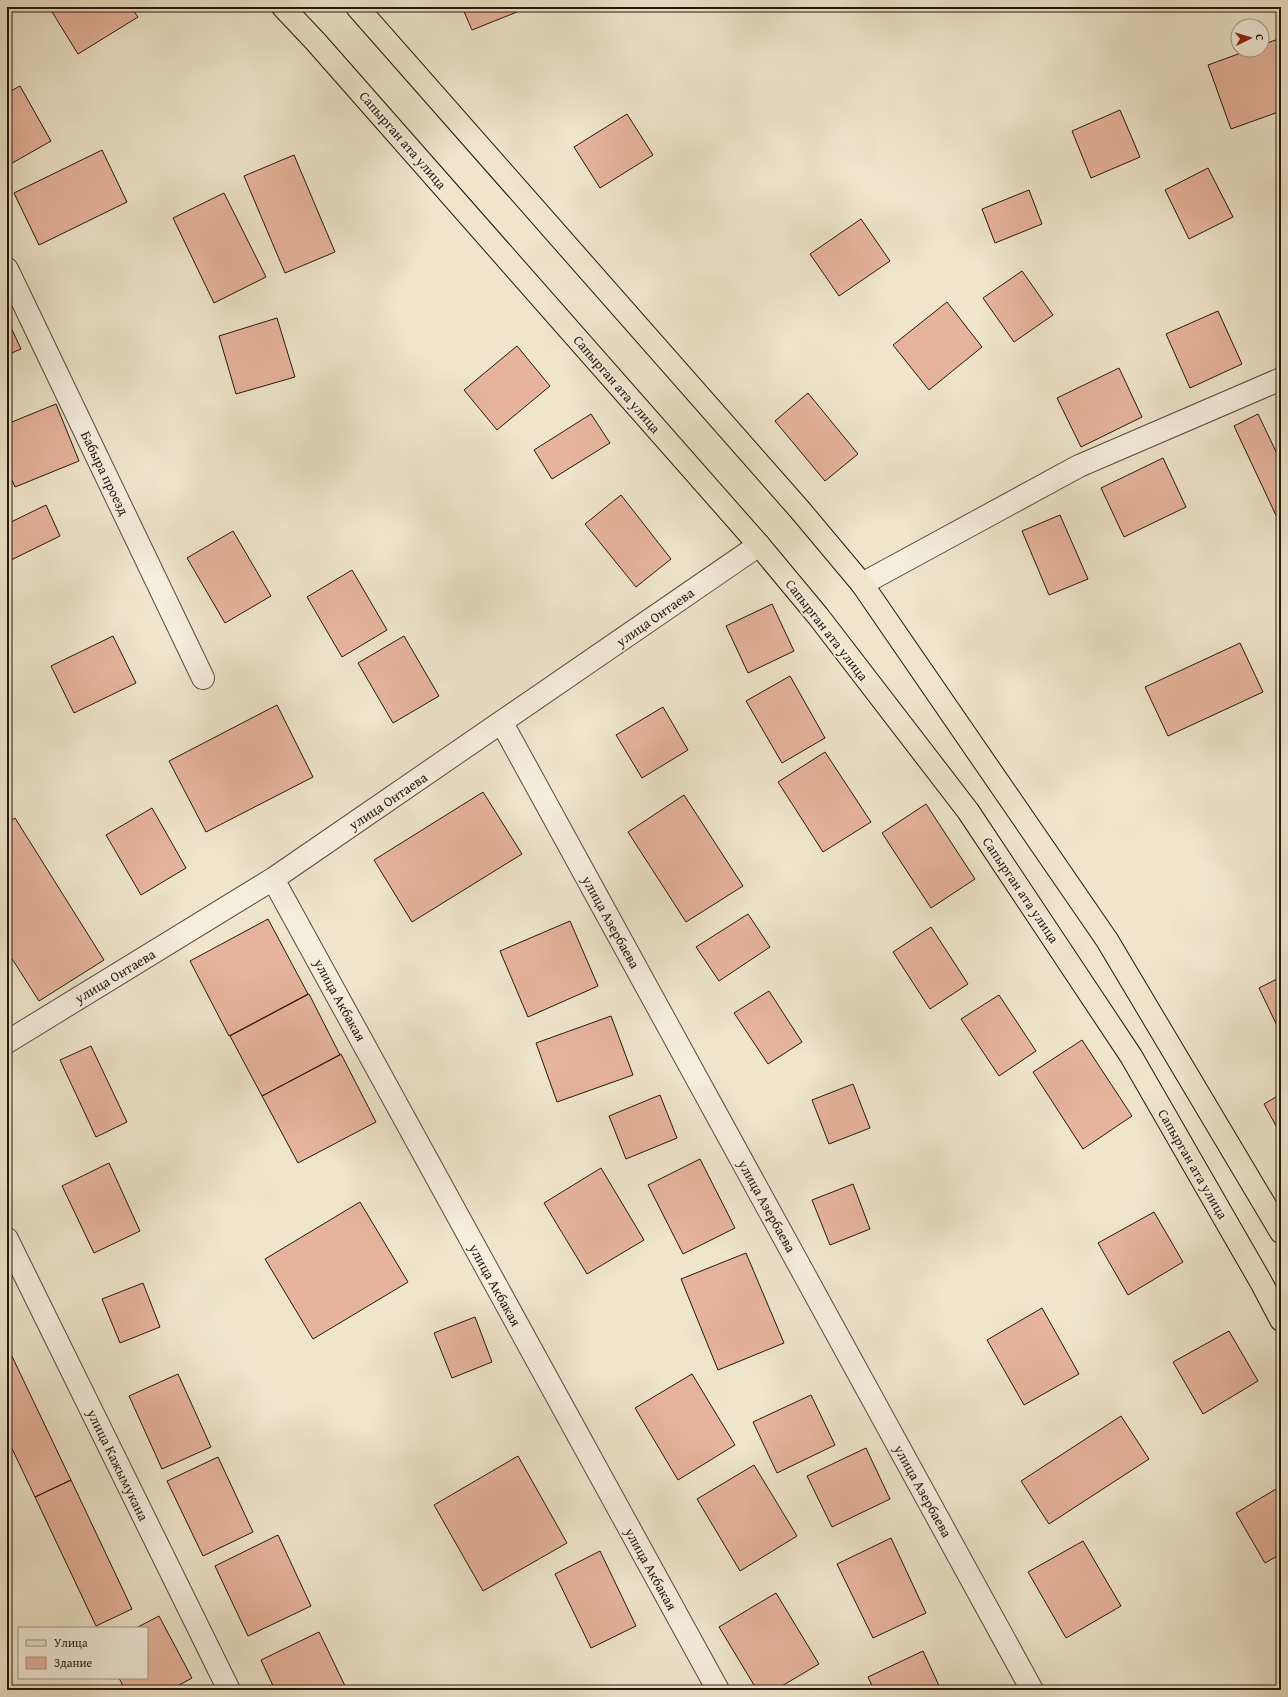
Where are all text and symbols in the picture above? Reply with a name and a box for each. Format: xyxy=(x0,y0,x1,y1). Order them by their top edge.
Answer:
north arrow xyxy=(1230,18,1270,58)
text: С xyxy=(1252,33,1268,41)
street label: Сапырган ата улица xyxy=(355,87,452,194)
street label: Сапырган ата улица xyxy=(569,331,666,438)
street label: Бабыра проезд xyxy=(76,427,134,519)
street label: Сапырган ата улица xyxy=(781,575,873,685)
street label: улица Онтаева xyxy=(611,583,698,652)
street label: улица Онтаева xyxy=(344,767,432,835)
street label: Сапырган ата улица xyxy=(978,833,1064,947)
street label: улица Азербаева xyxy=(577,871,645,972)
street label: улица Онтаева xyxy=(70,944,159,1009)
street label: улица Акбакая xyxy=(309,954,371,1045)
street label: Сапырган ата улица xyxy=(1153,1105,1233,1223)
street label: улица Азербаева xyxy=(733,1155,801,1256)
street label: улица Акбакая xyxy=(464,1239,526,1330)
street label: улица Кажымукана xyxy=(82,1405,154,1525)
street label: улица Азербаева xyxy=(889,1440,957,1541)
street label: улица Акбакая xyxy=(620,1523,682,1614)
legend xyxy=(18,1627,148,1679)
text: Улица xyxy=(54,1634,88,1651)
text: Здание xyxy=(54,1654,93,1671)

